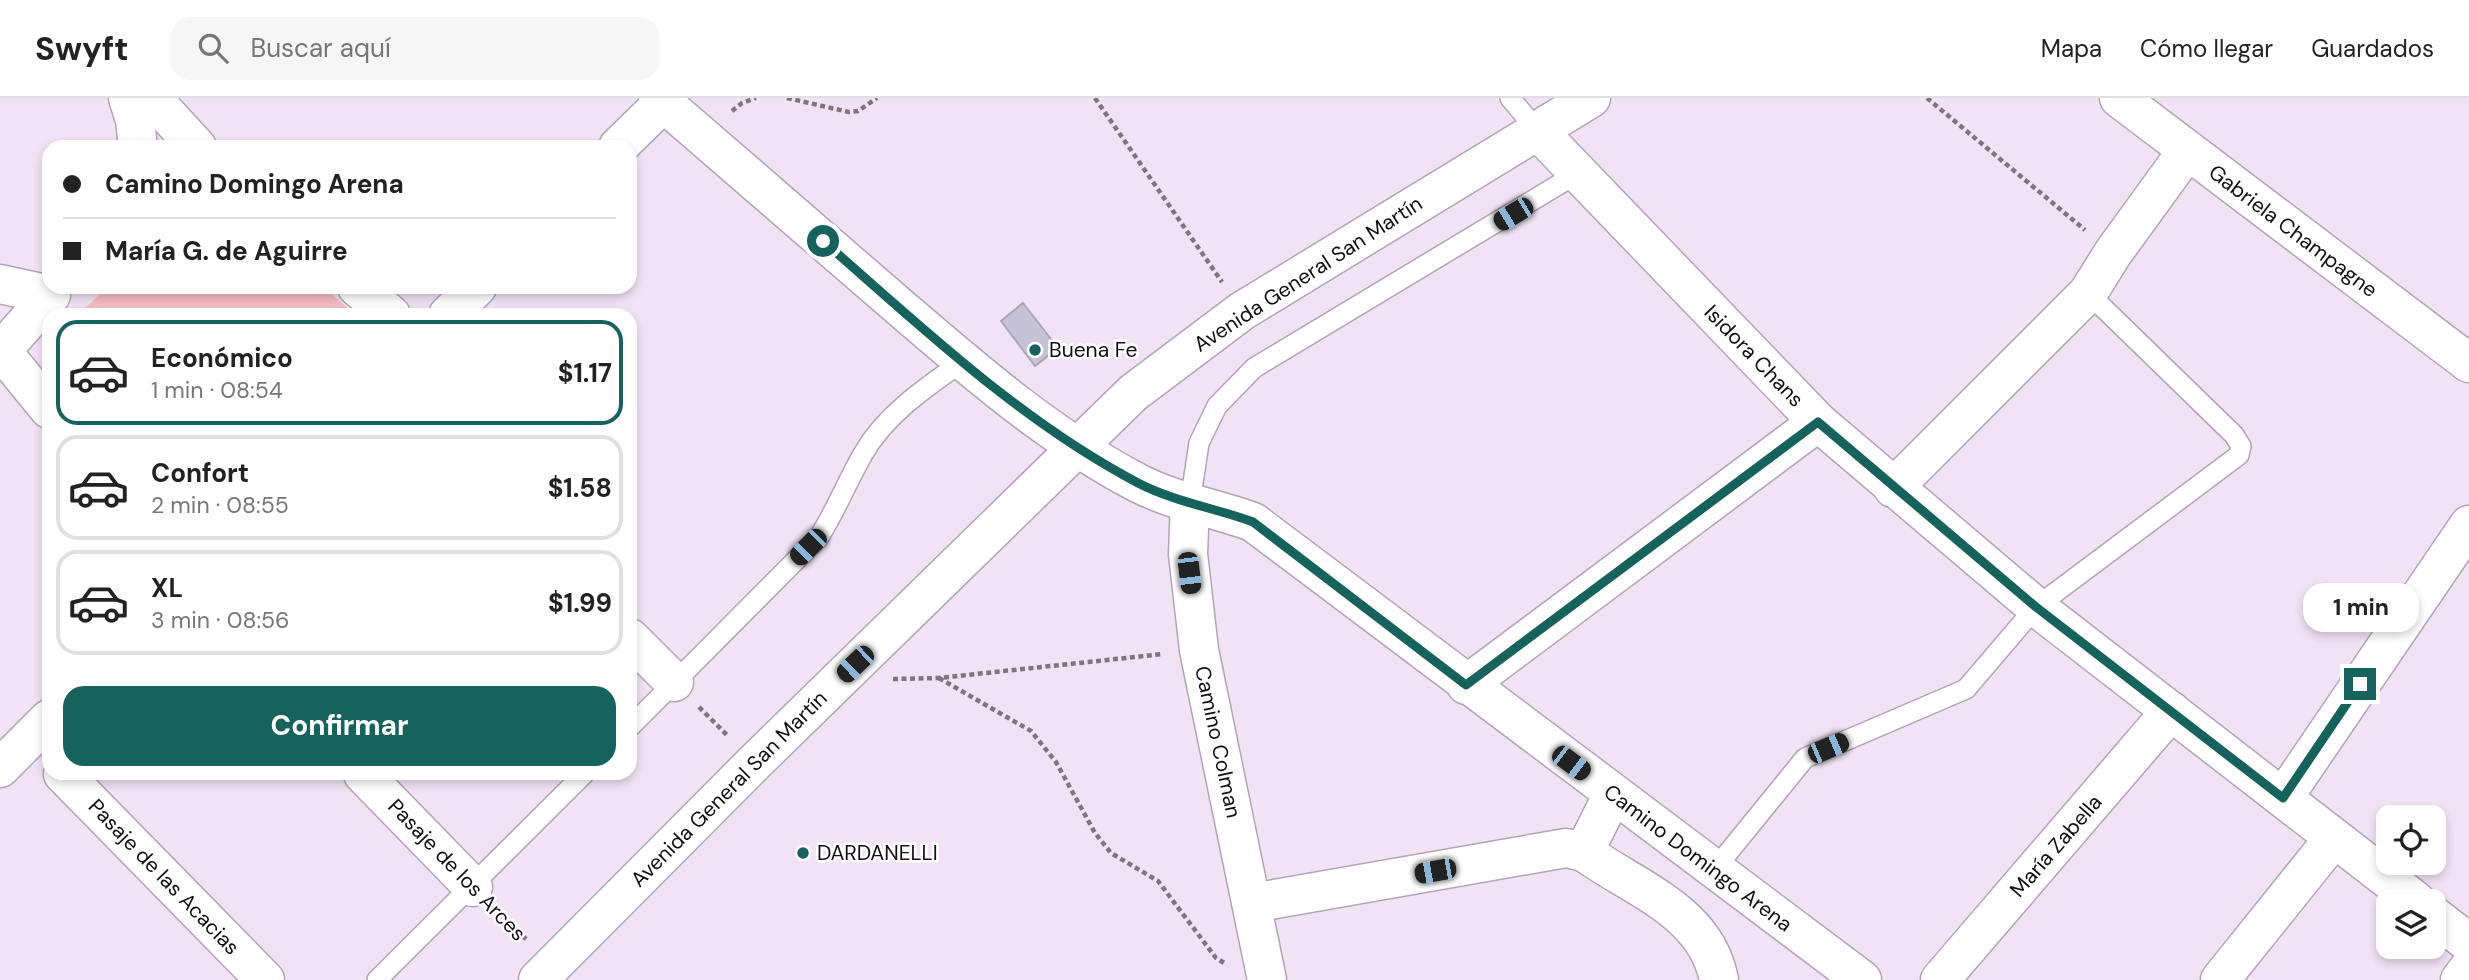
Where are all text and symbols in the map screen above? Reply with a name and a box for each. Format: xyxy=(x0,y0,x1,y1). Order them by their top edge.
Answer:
search box xyxy=(170,17,660,80)
text: Swyft xyxy=(35,27,128,70)
icon: search xyxy=(194,29,232,67)
text: Buscar aquí xyxy=(250,31,391,65)
text: Mapa xyxy=(2041,33,2102,64)
text: Cómo llegar xyxy=(2140,33,2273,64)
text: Guardados xyxy=(2311,33,2434,64)
street label: Gabriela Champagne xyxy=(2203,158,2383,304)
text: Camino Domingo Arena xyxy=(105,167,404,201)
street label: Avenida General San Martín xyxy=(1188,190,1428,358)
car xyxy=(1490,194,1537,234)
route start xyxy=(807,225,839,257)
text: María G. de Aguirre xyxy=(105,234,348,268)
street label: Isidora Chans xyxy=(1698,299,1810,413)
place label: Buena Fe xyxy=(1049,336,1137,364)
icon: car xyxy=(67,341,130,404)
text: Económico xyxy=(151,341,293,375)
marker: Buena Fe xyxy=(1027,342,1043,358)
text: $1.17 xyxy=(558,356,612,390)
text: 1 min · 08:54 xyxy=(151,375,283,405)
icon: car xyxy=(67,456,130,519)
text: Confort xyxy=(151,456,249,490)
text: $1.58 xyxy=(548,471,612,505)
text: 2 min · 08:55 xyxy=(151,490,289,520)
car xyxy=(786,525,831,569)
car xyxy=(1177,551,1202,595)
icon: car xyxy=(67,571,130,634)
text: XL xyxy=(151,571,183,605)
callout: 1 min xyxy=(2302,582,2418,632)
text: $1.99 xyxy=(548,586,612,620)
text: 1 min xyxy=(2333,592,2389,622)
text: 3 min · 08:56 xyxy=(151,605,290,635)
car xyxy=(833,642,878,686)
street label: Camino Colman xyxy=(1188,663,1248,821)
route end xyxy=(2344,668,2376,700)
street label: Avenida General San Martín xyxy=(625,685,833,893)
button: Confirmar xyxy=(63,686,616,766)
car xyxy=(1805,730,1852,766)
car xyxy=(1548,742,1595,784)
street label: Camino Domingo Arena xyxy=(1598,778,1798,938)
street label: María Zabella xyxy=(2004,789,2108,903)
street label: Pasaje de las Acacias xyxy=(82,793,246,961)
street label: Pasaje de los Arces xyxy=(382,793,532,947)
map controls xyxy=(2376,805,2446,959)
button: locate xyxy=(2376,805,2446,875)
place label: DARDANELLI xyxy=(817,839,938,867)
marker: DARDANELLI xyxy=(795,845,811,861)
car xyxy=(1413,857,1458,885)
button: layers xyxy=(2376,889,2446,959)

